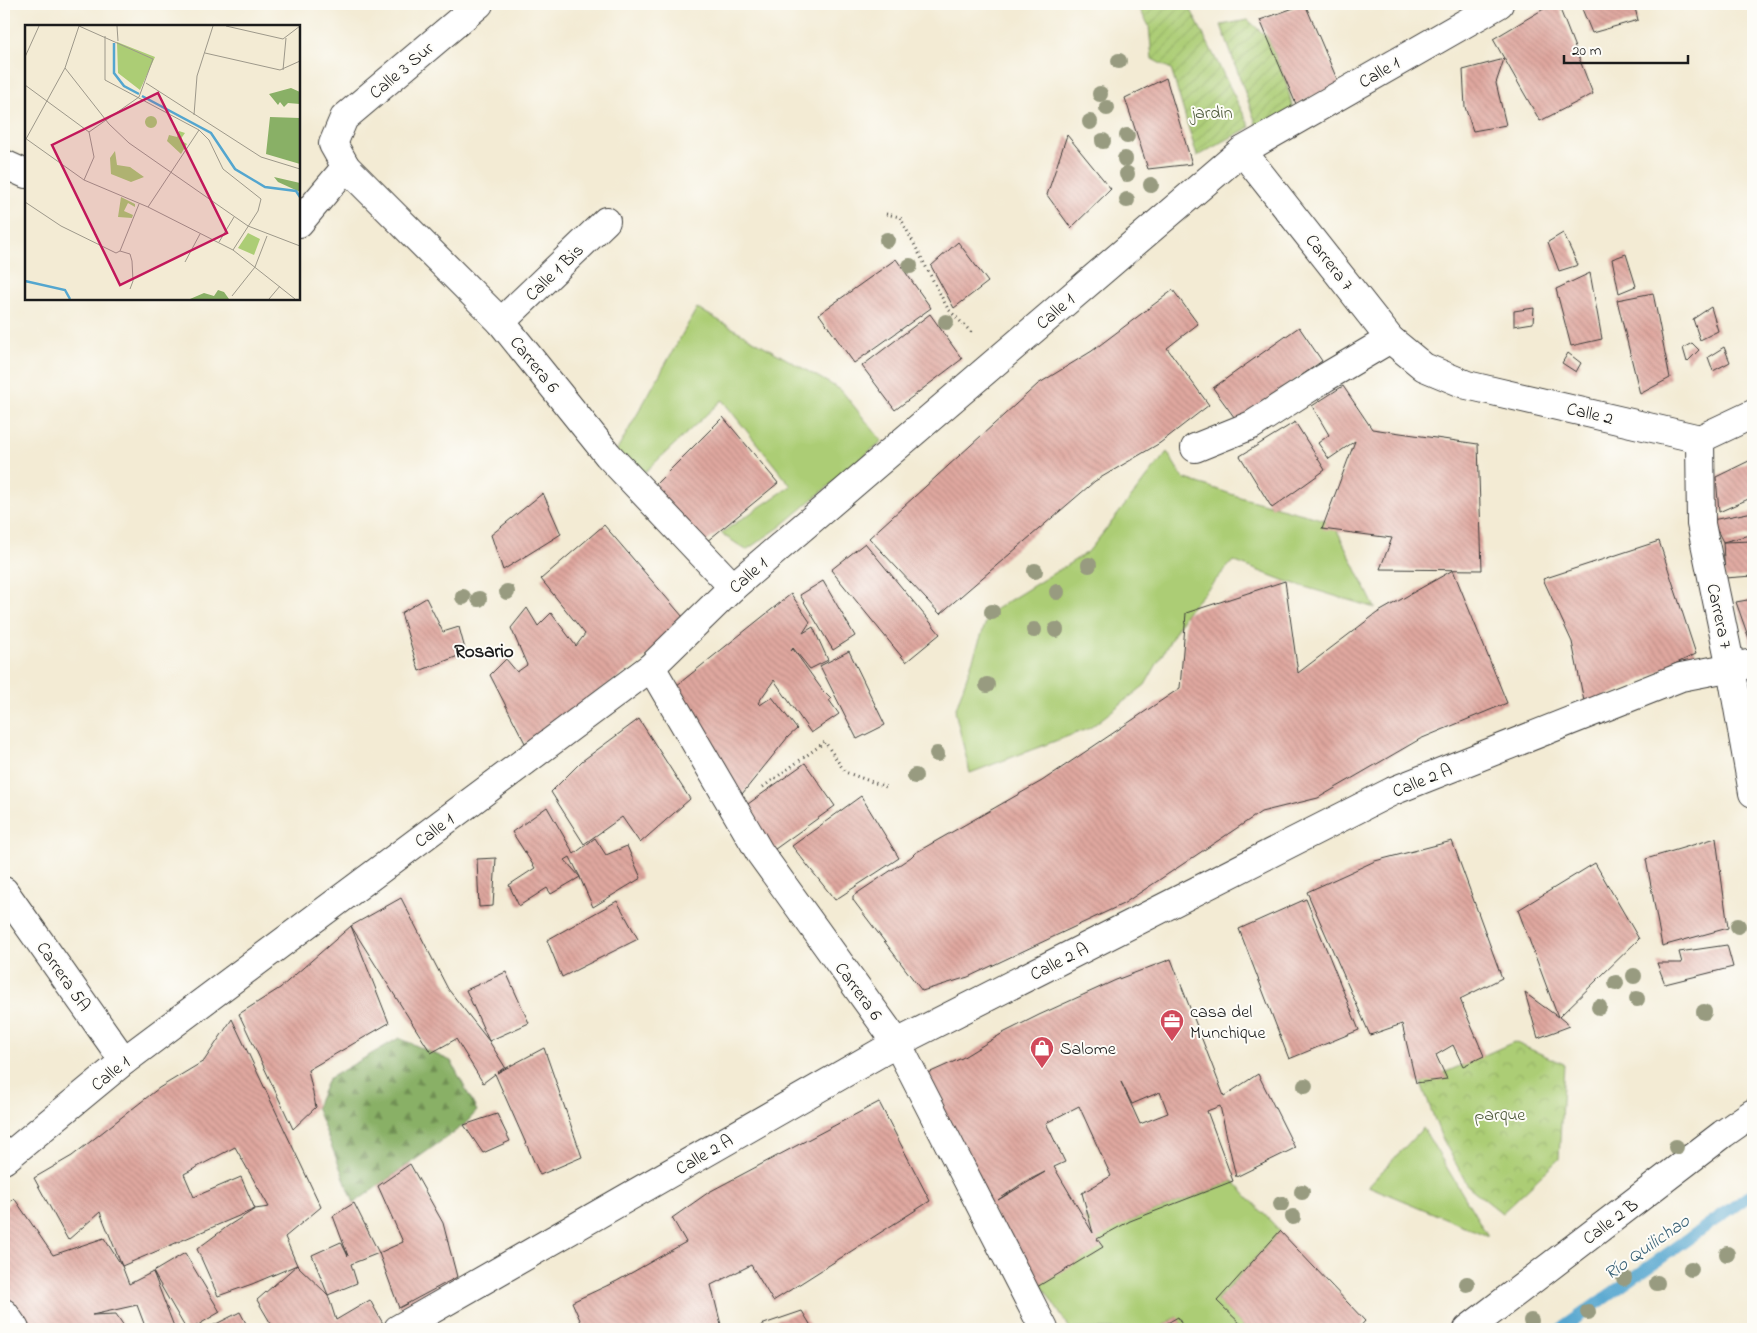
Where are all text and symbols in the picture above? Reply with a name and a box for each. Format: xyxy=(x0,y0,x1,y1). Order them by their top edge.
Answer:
inset map xyxy=(25,25,300,300)
scale bar xyxy=(1564,32,1688,64)
street label: Calle 3 Sur xyxy=(364,36,441,106)
text: 20 m xyxy=(1572,40,1602,62)
street label: Calle 1 xyxy=(1354,51,1406,96)
park label: jardin xyxy=(1189,101,1233,127)
street label: Carrera 7 xyxy=(1298,229,1359,298)
street label: Calle 1 Bis xyxy=(520,239,591,308)
street label: Calle 1 xyxy=(1031,288,1082,337)
street label: Carrera 6 xyxy=(502,331,565,399)
street label: Calle 2 xyxy=(1564,397,1615,433)
street label: Calle 1 xyxy=(724,552,775,601)
street label: Carrera 7 xyxy=(1698,581,1738,652)
district label: Rosario xyxy=(454,639,514,666)
street label: Calle 2 A xyxy=(1389,758,1457,806)
street label: Calle 1 xyxy=(410,808,461,855)
street label: Carrera 5A xyxy=(29,937,96,1017)
street label: Calle 2 A xyxy=(1026,937,1094,989)
street label: Carrera 6 xyxy=(827,958,888,1027)
place label: casa del Munchique xyxy=(1190,1000,1267,1047)
office icon: casa del Munchique xyxy=(1159,1008,1185,1042)
shop icon: Salome xyxy=(1029,1035,1055,1069)
place label: Salome xyxy=(1060,1037,1117,1063)
street label: Calle 1 xyxy=(86,1050,137,1098)
park label: parque xyxy=(1475,1103,1526,1129)
street label: Calle 2 A xyxy=(671,1129,739,1183)
street label: Calle 2 B xyxy=(1578,1193,1644,1252)
water label: Río Quilichao xyxy=(1599,1208,1697,1288)

